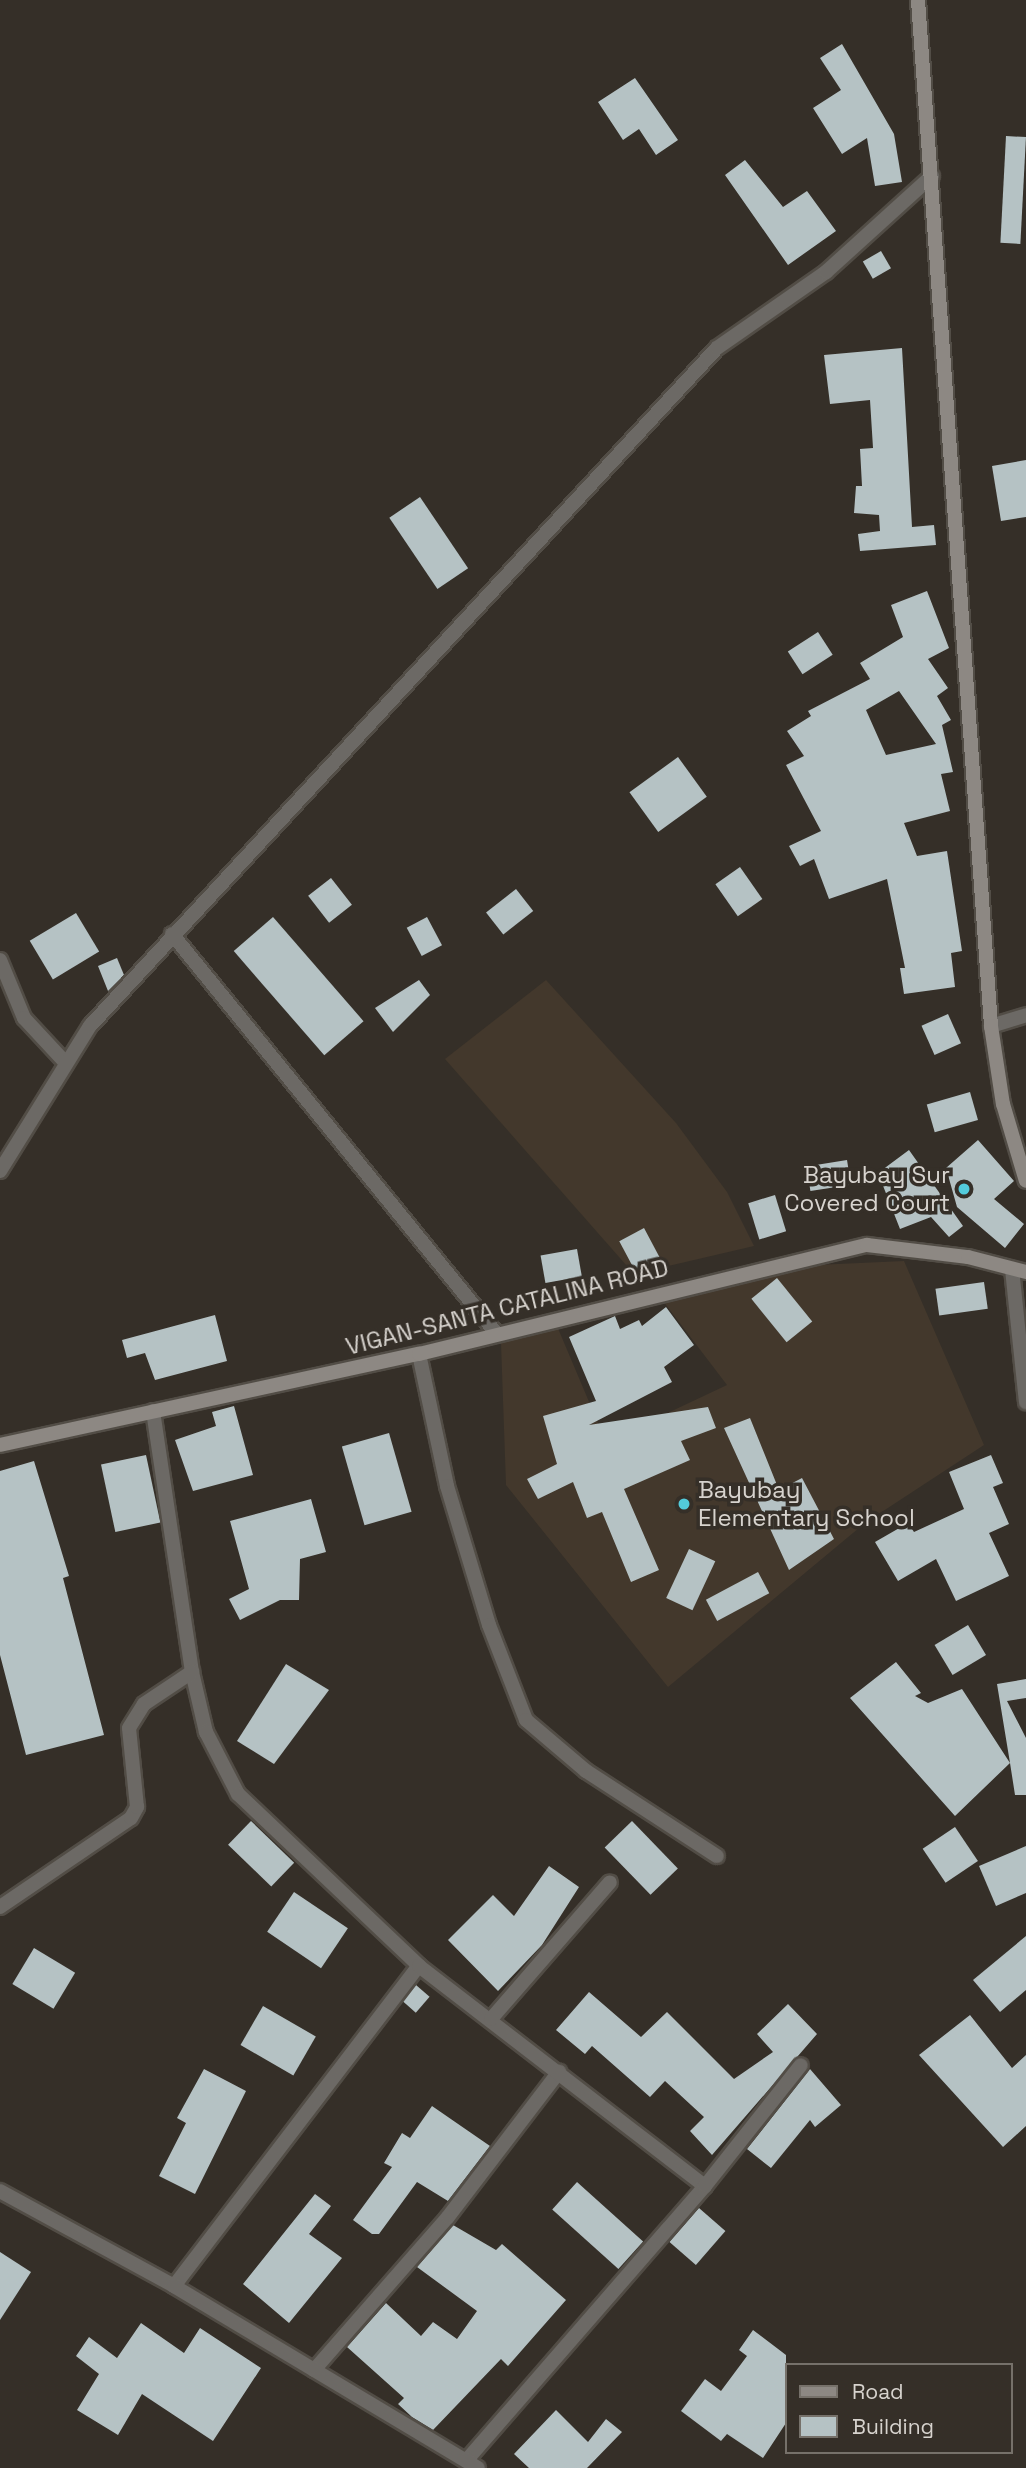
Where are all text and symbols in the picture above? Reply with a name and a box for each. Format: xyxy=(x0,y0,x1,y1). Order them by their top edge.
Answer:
place label: Bayubay Sur Covered Court xyxy=(784,1161,950,1217)
marker: Bayubay Sur Covered Court xyxy=(956,1181,972,1197)
street label: VIGAN-SANTA CATALINA ROAD xyxy=(342,1253,672,1361)
place label: Bayubay Elementary School xyxy=(698,1476,915,1532)
marker: Bayubay Elementary School xyxy=(676,1496,692,1512)
legend xyxy=(785,2363,1012,2454)
text: Road xyxy=(852,2378,904,2405)
text: Building xyxy=(852,2413,934,2440)

